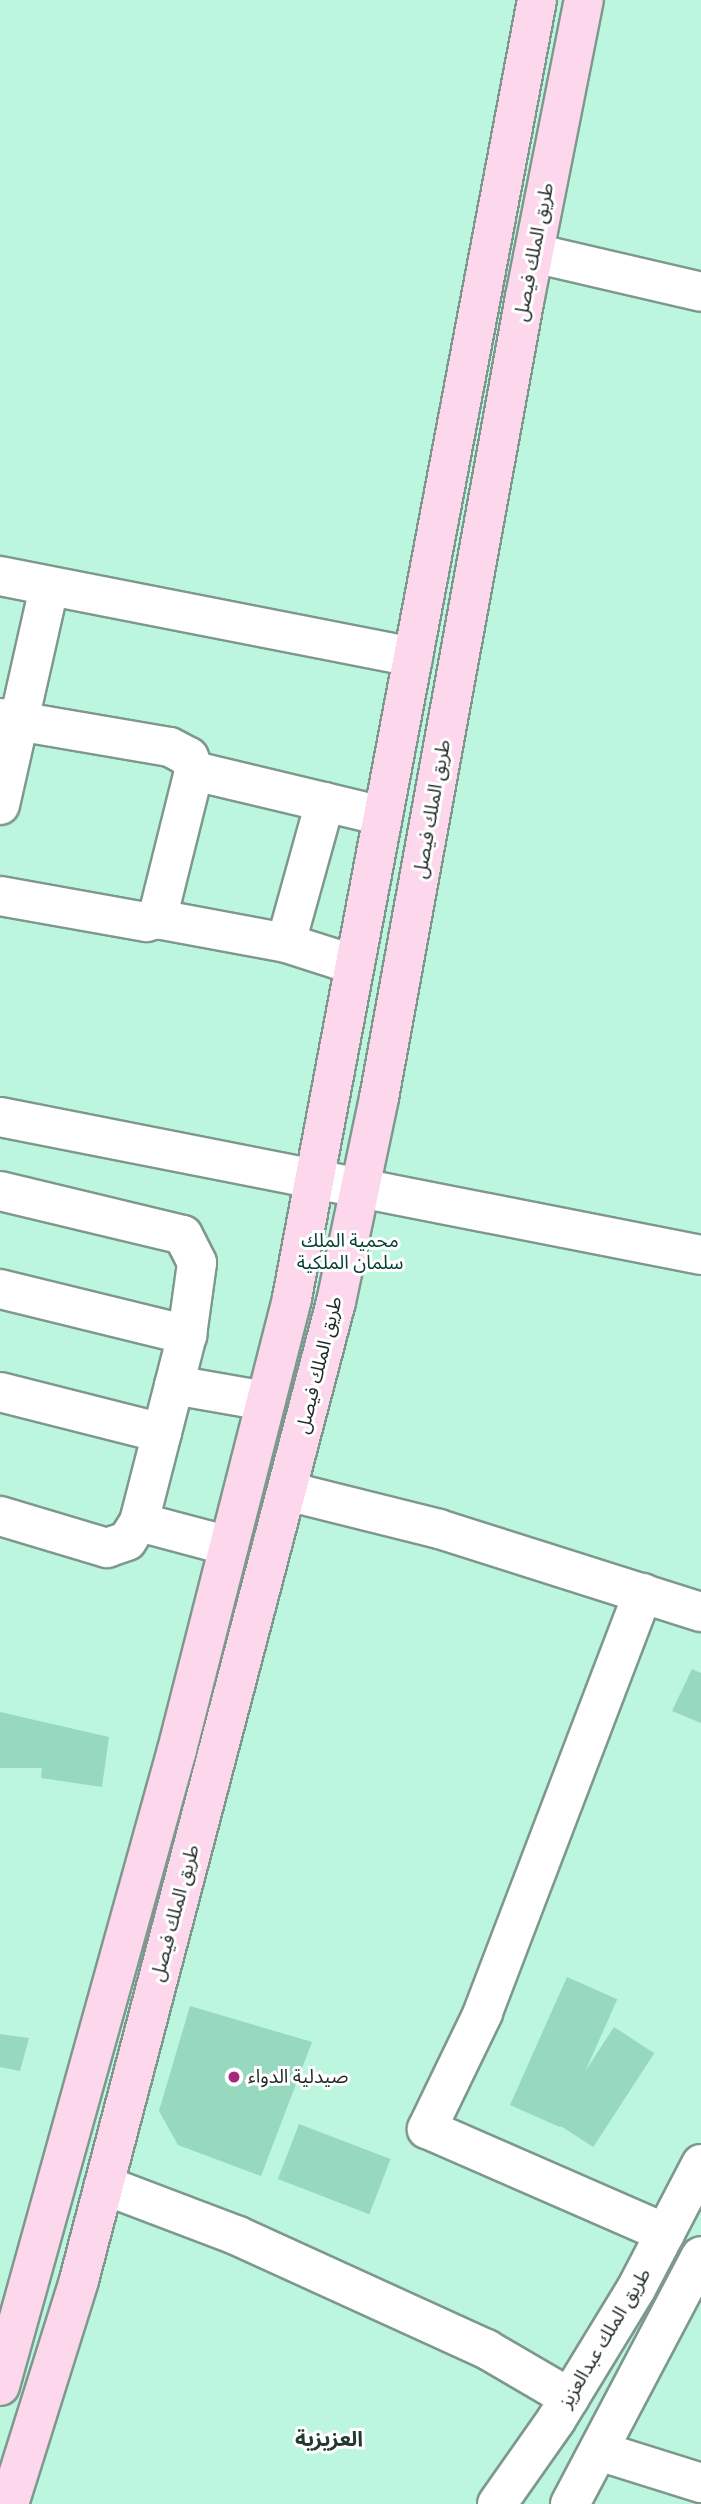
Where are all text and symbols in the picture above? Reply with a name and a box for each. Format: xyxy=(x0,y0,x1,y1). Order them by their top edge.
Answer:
street label: طريق الملك فيصل xyxy=(509,181,559,323)
street label: طريق الملك فيصل xyxy=(409,738,455,880)
park label: محمية الملك سلمان الملكية xyxy=(297,1230,403,1274)
street label: طريق الملك فيصل xyxy=(291,1294,347,1436)
street label: طريق الملك فيصل xyxy=(146,1842,204,1984)
place label: صيدلية الدواء xyxy=(248,2066,348,2088)
marker: صيدلية الدواء xyxy=(226,2069,242,2085)
street label: طريق الملك عبدالعزيز xyxy=(554,2264,656,2412)
district label: العزيزية xyxy=(295,2425,363,2451)

